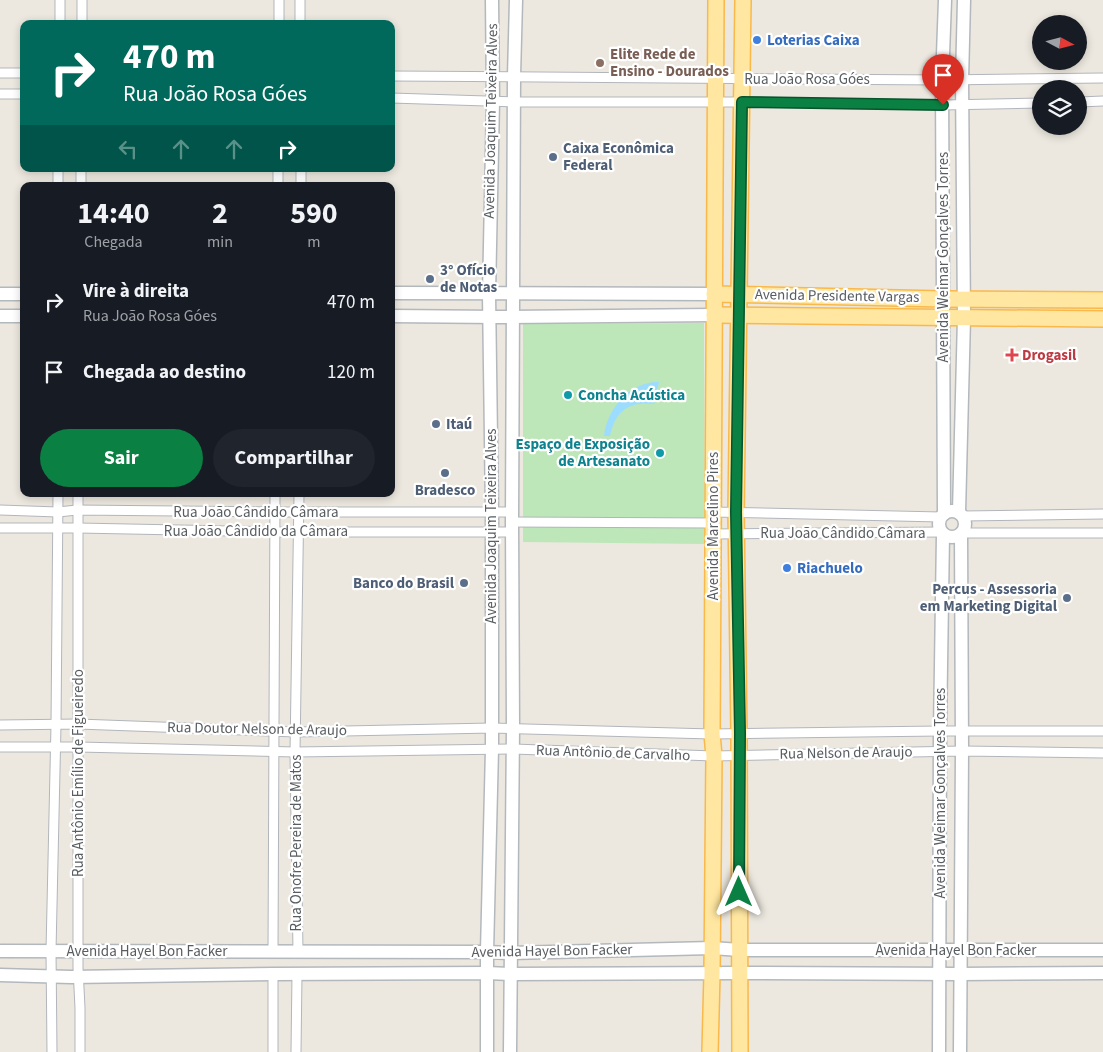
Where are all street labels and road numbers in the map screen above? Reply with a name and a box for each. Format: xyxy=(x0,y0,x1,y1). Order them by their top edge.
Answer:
street label: Avenida Joaquim Teixeira Alves xyxy=(479,23,503,219)
street label: Rua João Rosa Góes xyxy=(744,69,870,90)
street label: Avenida Weimar Gonçalves Torres xyxy=(933,152,954,362)
street label: Avenida Presidente Vargas xyxy=(755,284,919,308)
street label: Avenida Joaquim Teixeira Alves xyxy=(481,428,502,624)
street label: Avenida Marcelino Pires xyxy=(703,452,724,600)
street label: Rua João Cândido Câmara xyxy=(173,502,339,523)
street label: Rua João Cândido da Câmara xyxy=(164,521,348,542)
street label: Rua João Cândido Câmara xyxy=(760,523,926,544)
street label: Rua Antônio Emílio de Figueiredo xyxy=(68,669,89,877)
street label: Avenida Weimar Gonçalves Torres xyxy=(930,688,951,898)
street label: Rua Doutor Nelson de Araujo xyxy=(167,717,347,741)
street label: Rua Antônio de Carvalho xyxy=(535,740,691,766)
street label: Rua Nelson de Araujo xyxy=(779,741,913,765)
street label: Rua Onofre Pereira de Matos xyxy=(286,755,307,931)
street label: Avenida Hayel Bon Facker xyxy=(471,939,633,963)
street label: Avenida Hayel Bon Facker xyxy=(875,940,1037,961)
street label: Avenida Hayel Bon Facker xyxy=(66,941,228,962)

